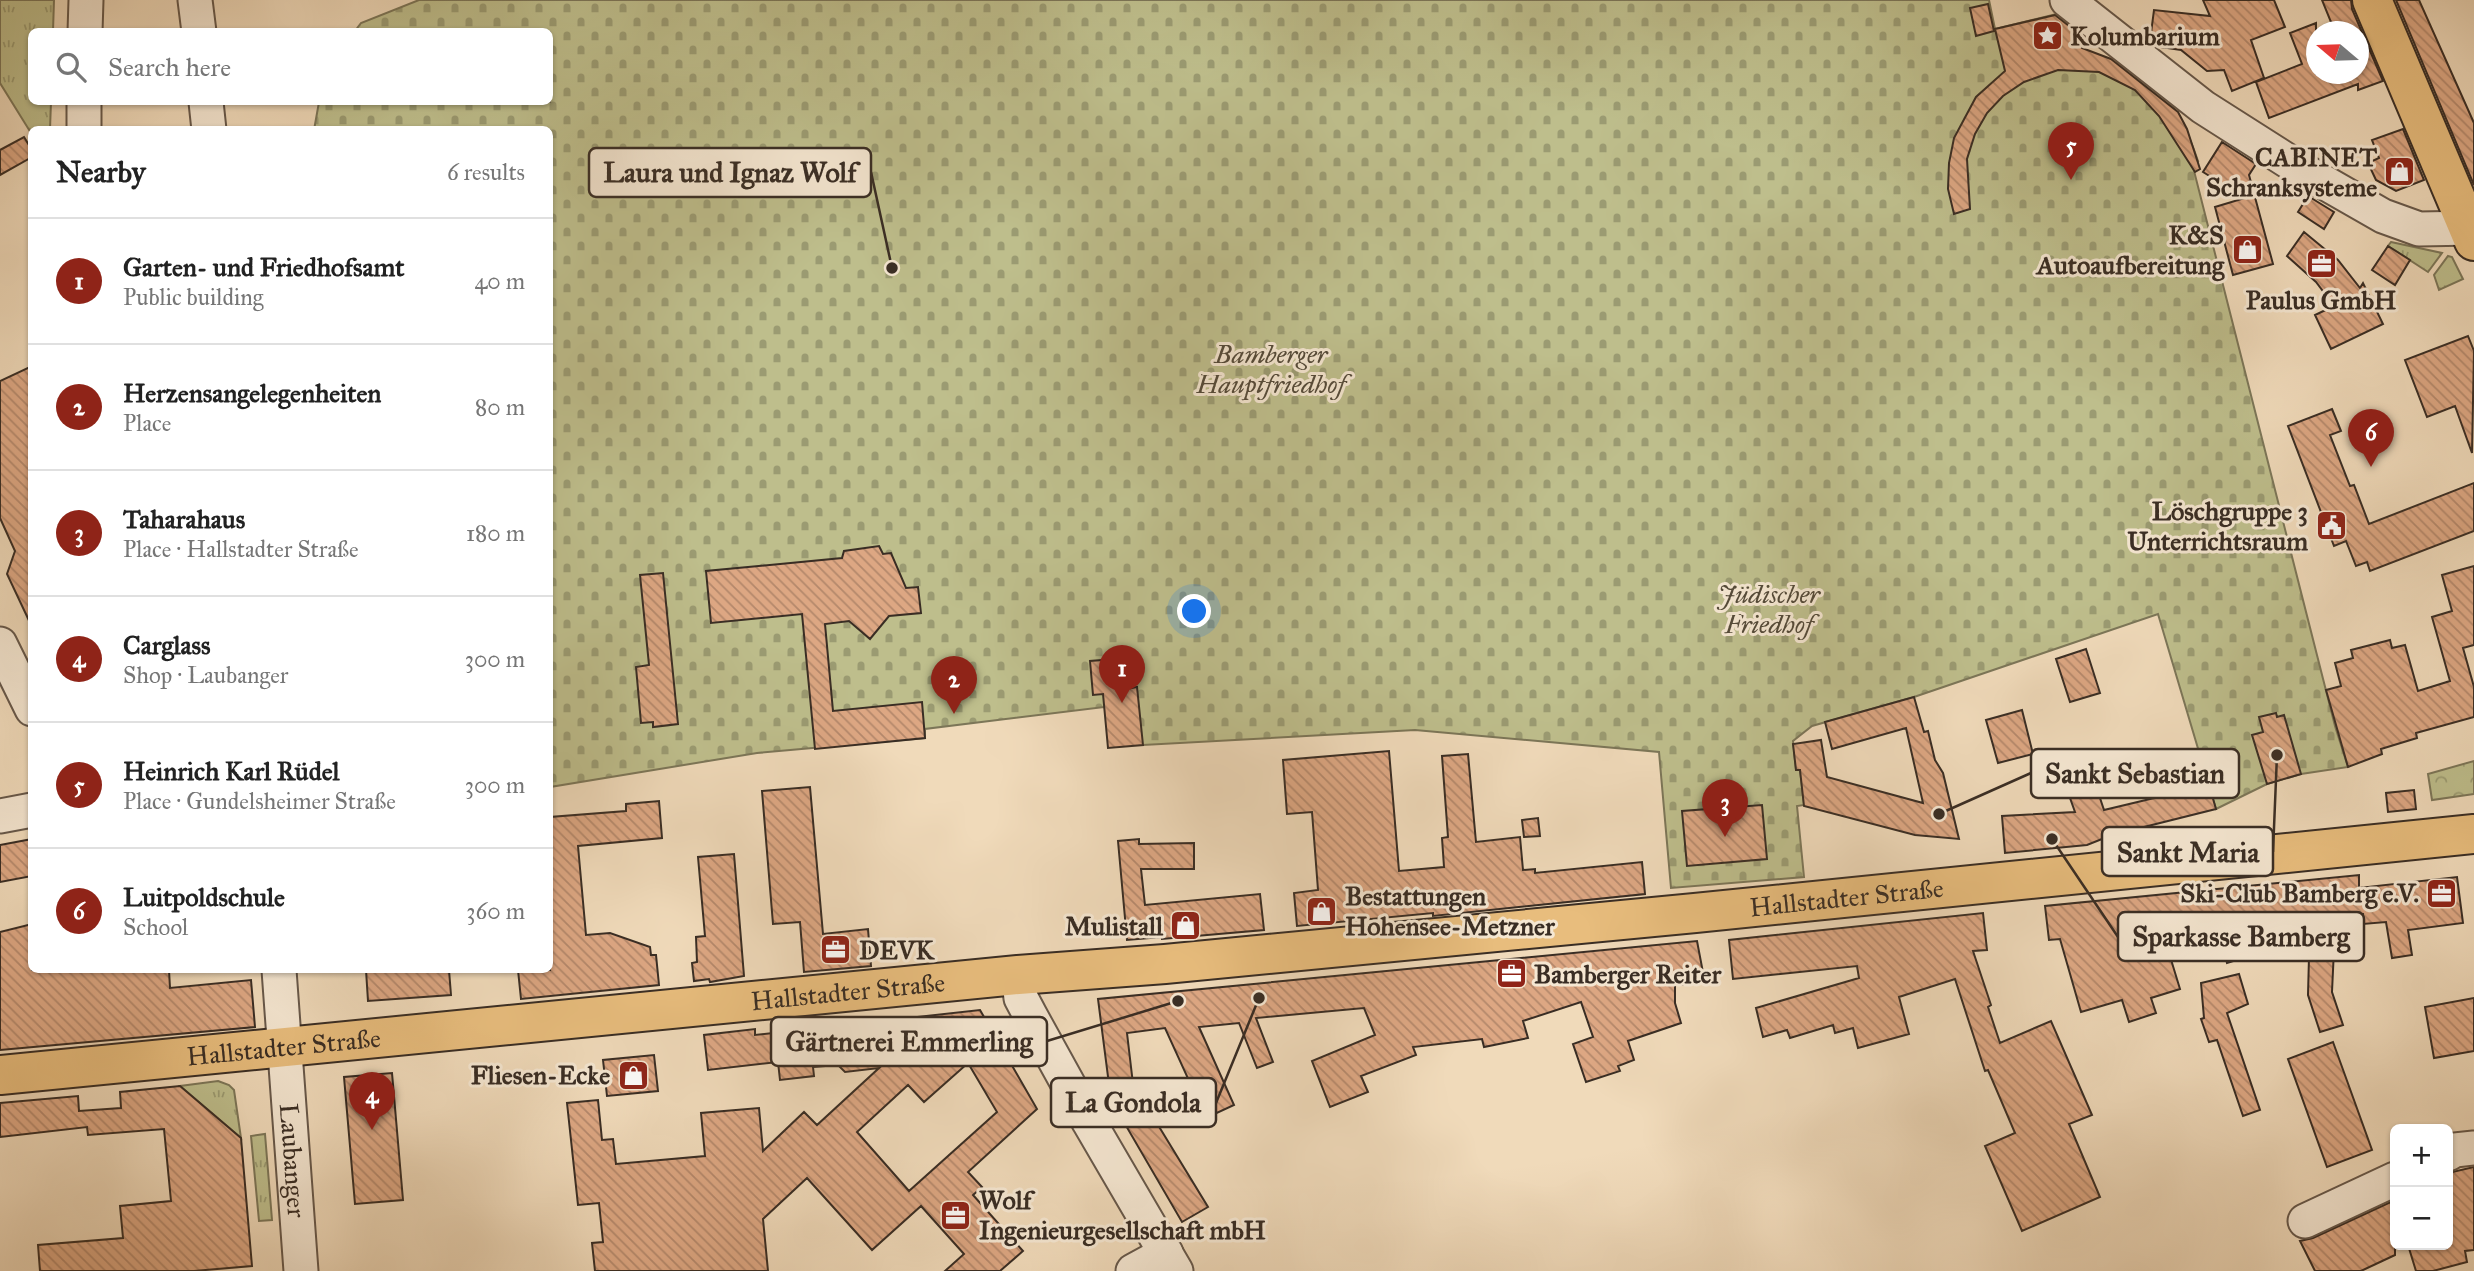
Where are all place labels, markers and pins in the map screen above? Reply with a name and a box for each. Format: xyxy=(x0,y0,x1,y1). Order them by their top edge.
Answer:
place icon: Kolumbarium xyxy=(2030,19,2064,53)
place label: Kolumbarium xyxy=(2070,20,2220,52)
pin: 5 xyxy=(2048,122,2094,180)
place label: CABINET Schranksysteme xyxy=(2206,141,2377,203)
callout: Laura und Ignaz Wolf xyxy=(589,148,871,197)
shop icon: CABINET Schranksysteme xyxy=(2383,155,2417,189)
place label: K&S Autoaufbereitung xyxy=(2035,219,2225,282)
shop icon: K&S Autoaufbereitung xyxy=(2230,233,2264,267)
office icon: Paulus GmbH xyxy=(2304,247,2338,281)
place label: Paulus GmbH xyxy=(2246,284,2397,316)
pin: 6 xyxy=(2348,409,2394,467)
place label: Löschgruppe 3 Unterrichtsraum xyxy=(2127,495,2308,557)
public building icon: Löschgruppe 3 Unterrichtsraum xyxy=(2314,509,2348,543)
pin: 1 xyxy=(1099,645,1145,703)
pin: 2 xyxy=(931,656,977,714)
callout: Sankt Sebastian xyxy=(2031,749,2239,798)
pin: 3 xyxy=(1702,779,1748,837)
callout: Sankt Maria xyxy=(2102,827,2273,876)
office icon: Ski-Club Bamberg e.V. xyxy=(2425,876,2459,910)
place label: Ski-Club Bamberg e.V. xyxy=(2180,877,2419,910)
place label: Bestattungen Hohensee-Metzner xyxy=(1345,880,1556,942)
shop icon: Bestattungen Hohensee-Metzner xyxy=(1305,894,1339,928)
shop icon: Mulistall xyxy=(1169,909,1203,943)
place label: Mulistall xyxy=(1065,910,1164,942)
callout: Sparkasse Bamberg xyxy=(2118,912,2364,961)
office icon: DEVK xyxy=(819,933,853,967)
place label: DEVK xyxy=(859,934,936,966)
office icon: Bamberger Reiter xyxy=(1494,957,1528,991)
place label: Bamberger Reiter xyxy=(1534,958,1722,991)
callout: Gärtnerei Emmerling xyxy=(771,1017,1047,1066)
shop icon: Fliesen-Ecke xyxy=(616,1058,650,1092)
place label: Fliesen-Ecke xyxy=(471,1059,610,1091)
pin: 4 xyxy=(349,1072,395,1130)
callout: La Gondola xyxy=(1051,1078,1216,1127)
place label: Wolf Ingenieurgesellschaft mbH xyxy=(979,1184,1266,1247)
office icon: Wolf Ingenieurgesellschaft mbH xyxy=(939,1198,973,1232)

